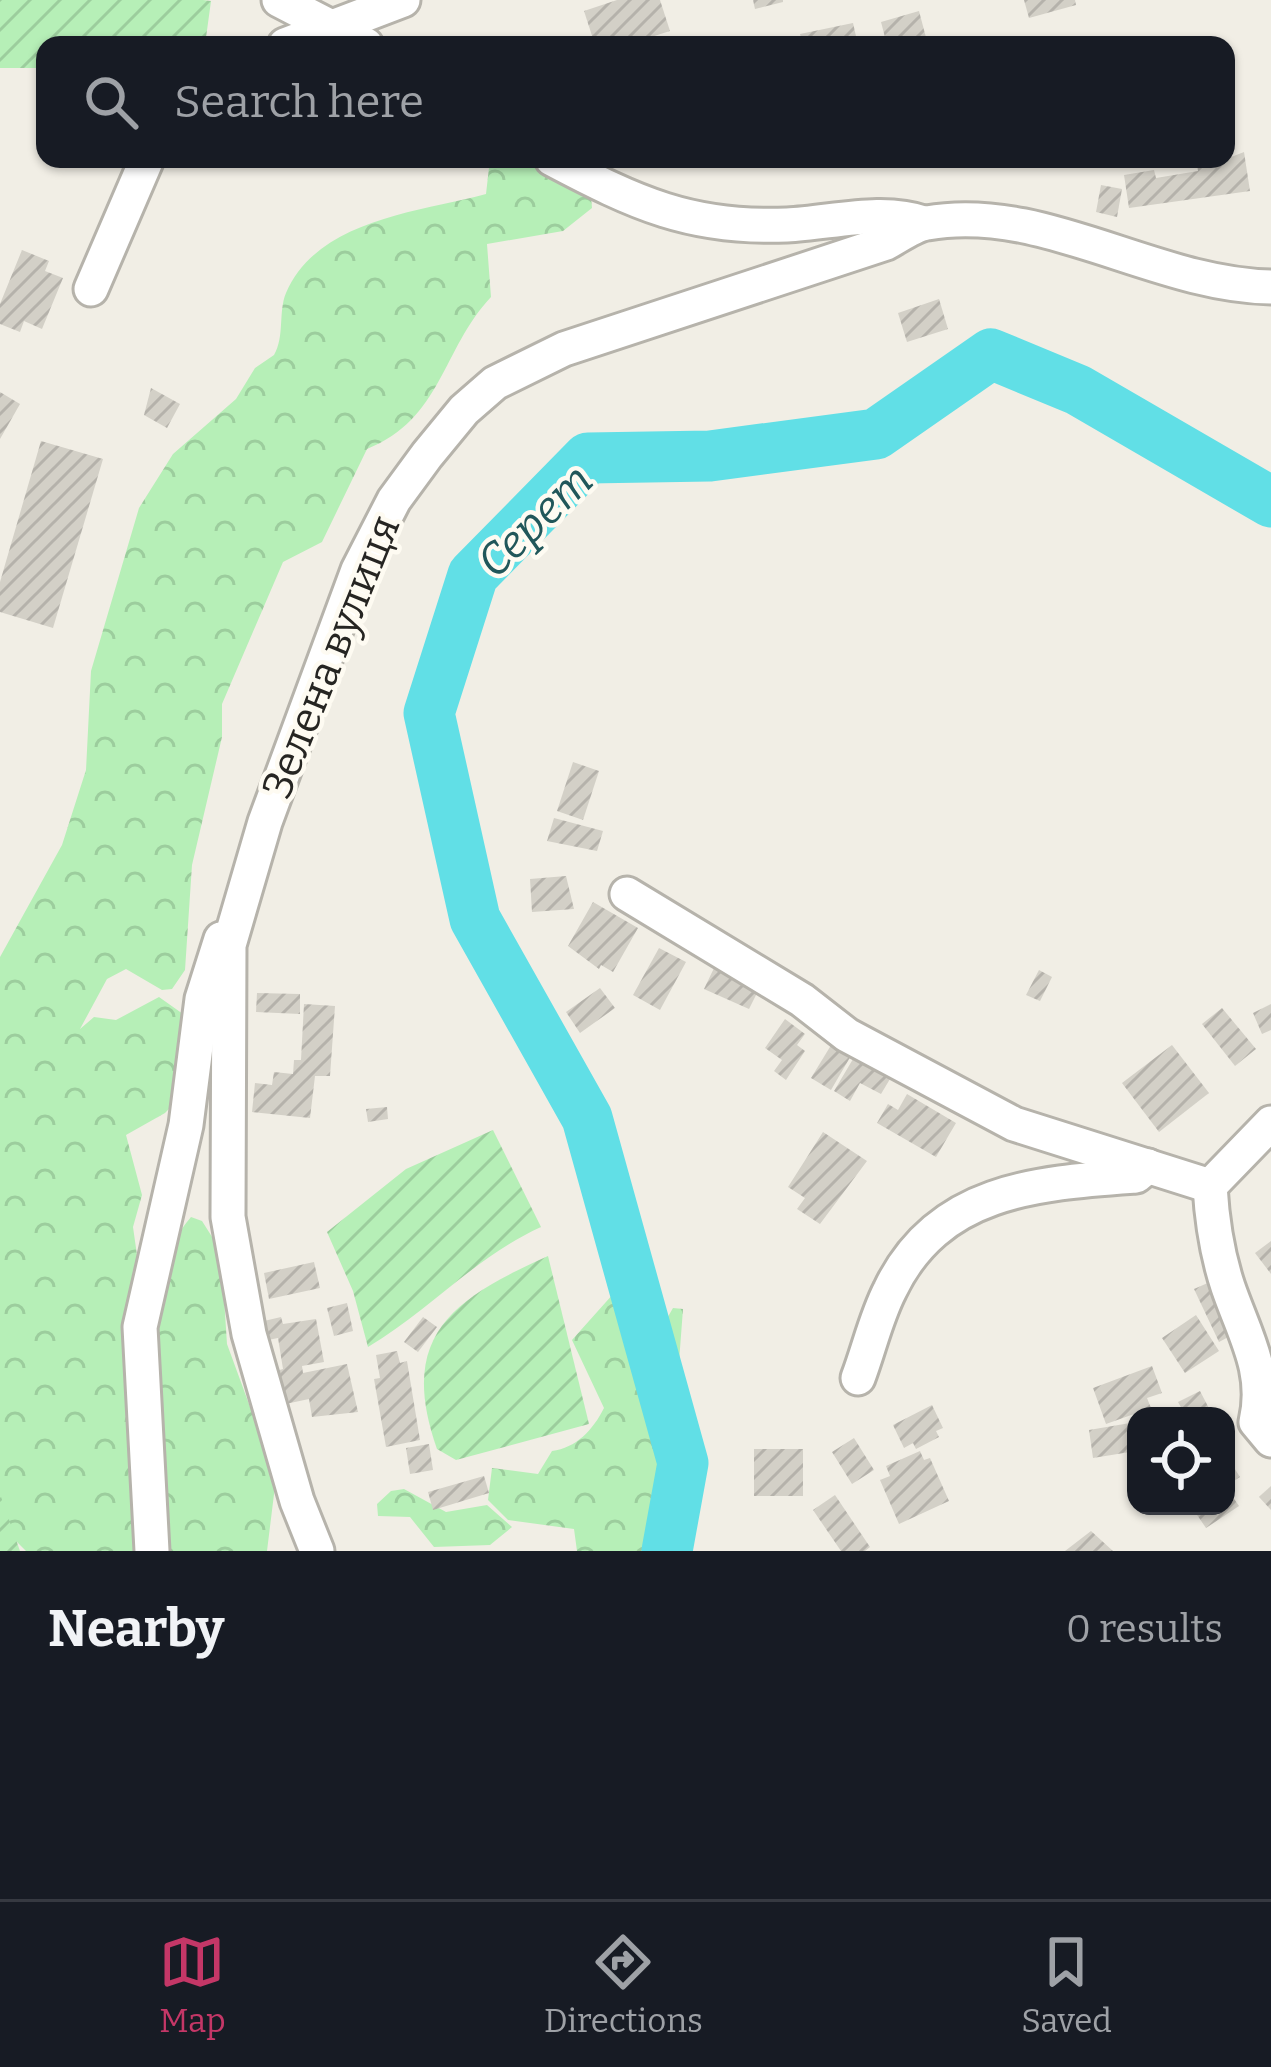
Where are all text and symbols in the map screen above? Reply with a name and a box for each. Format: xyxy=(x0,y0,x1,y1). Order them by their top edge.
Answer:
search box xyxy=(36,36,1235,168)
icon: search xyxy=(78,69,144,135)
text: Search here xyxy=(174,75,424,129)
water label: Серет xyxy=(466,453,604,589)
street label: Зелена вулиця xyxy=(252,508,410,806)
map controls xyxy=(1127,1407,1235,1515)
button: locate xyxy=(1127,1407,1235,1515)
text: Nearby xyxy=(48,1598,224,1660)
text: 0 results xyxy=(1066,1606,1223,1652)
tab: Map xyxy=(159,1929,226,2041)
tab: Directions xyxy=(544,1929,703,2041)
tab: Saved xyxy=(1021,1929,1112,2041)

